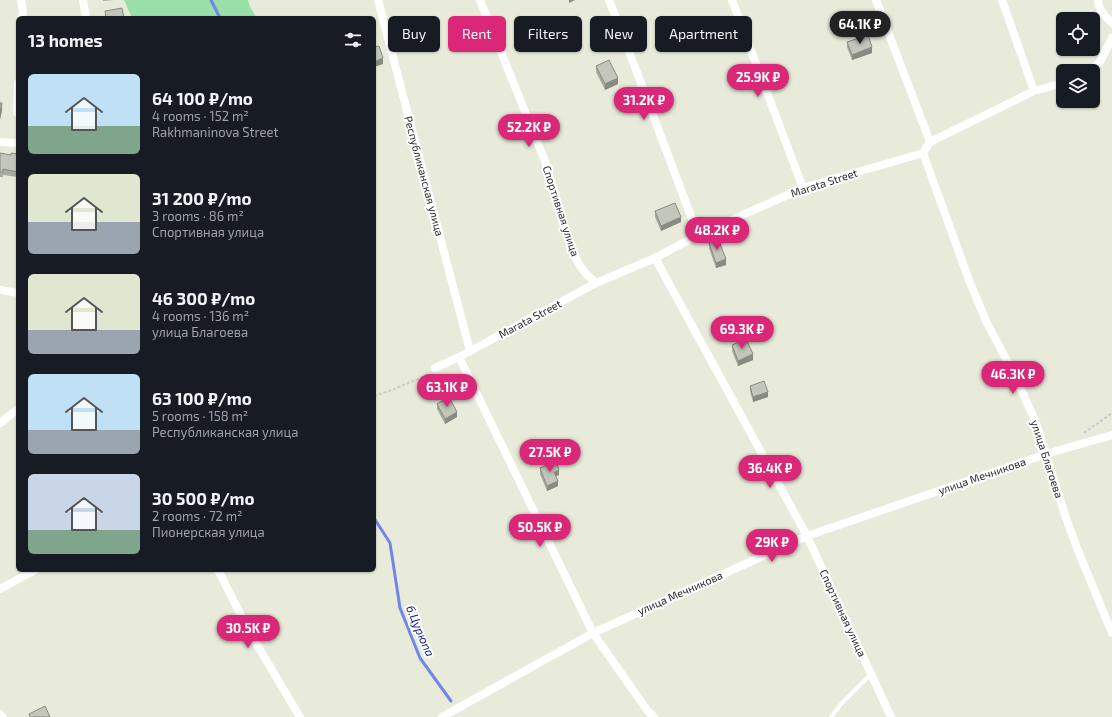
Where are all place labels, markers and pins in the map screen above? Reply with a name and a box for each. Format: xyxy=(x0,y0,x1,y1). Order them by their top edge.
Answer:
pin: 64.1K ₽ xyxy=(823,11,897,45)
pin: 25.9K ₽ xyxy=(721,64,795,98)
pin: 31.2K ₽ xyxy=(607,87,681,121)
pin: 52.2K ₽ xyxy=(492,114,566,148)
pin: 48.2K ₽ xyxy=(680,217,754,251)
pin: 69.3K ₽ xyxy=(705,316,779,350)
pin: 46.3K ₽ xyxy=(976,361,1050,395)
pin: 63.1K ₽ xyxy=(410,374,484,408)
pin: 27.5K ₽ xyxy=(513,439,587,473)
pin: 36.4K ₽ xyxy=(733,455,807,489)
pin: 50.5K ₽ xyxy=(503,514,577,548)
pin: 29K ₽ xyxy=(744,529,800,563)
pin: 30.5K ₽ xyxy=(211,615,285,649)

